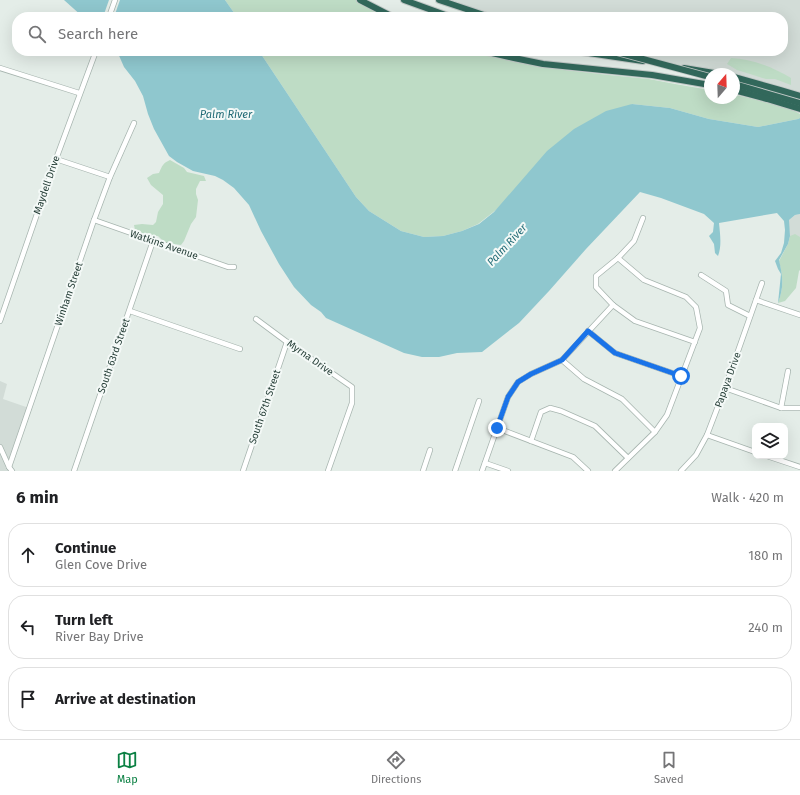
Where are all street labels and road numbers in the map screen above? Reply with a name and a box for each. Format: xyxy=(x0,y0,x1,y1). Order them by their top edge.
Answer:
street label: Maydell Drive xyxy=(31,154,63,216)
street label: Watkins Avenue xyxy=(128,228,200,262)
street label: Winham Street xyxy=(52,260,86,327)
street label: South 63rd Street xyxy=(96,316,133,395)
street label: Myrna Drive xyxy=(284,338,336,378)
street label: Papaya Drive xyxy=(712,351,744,409)
street label: South 67th Street xyxy=(247,368,283,446)

